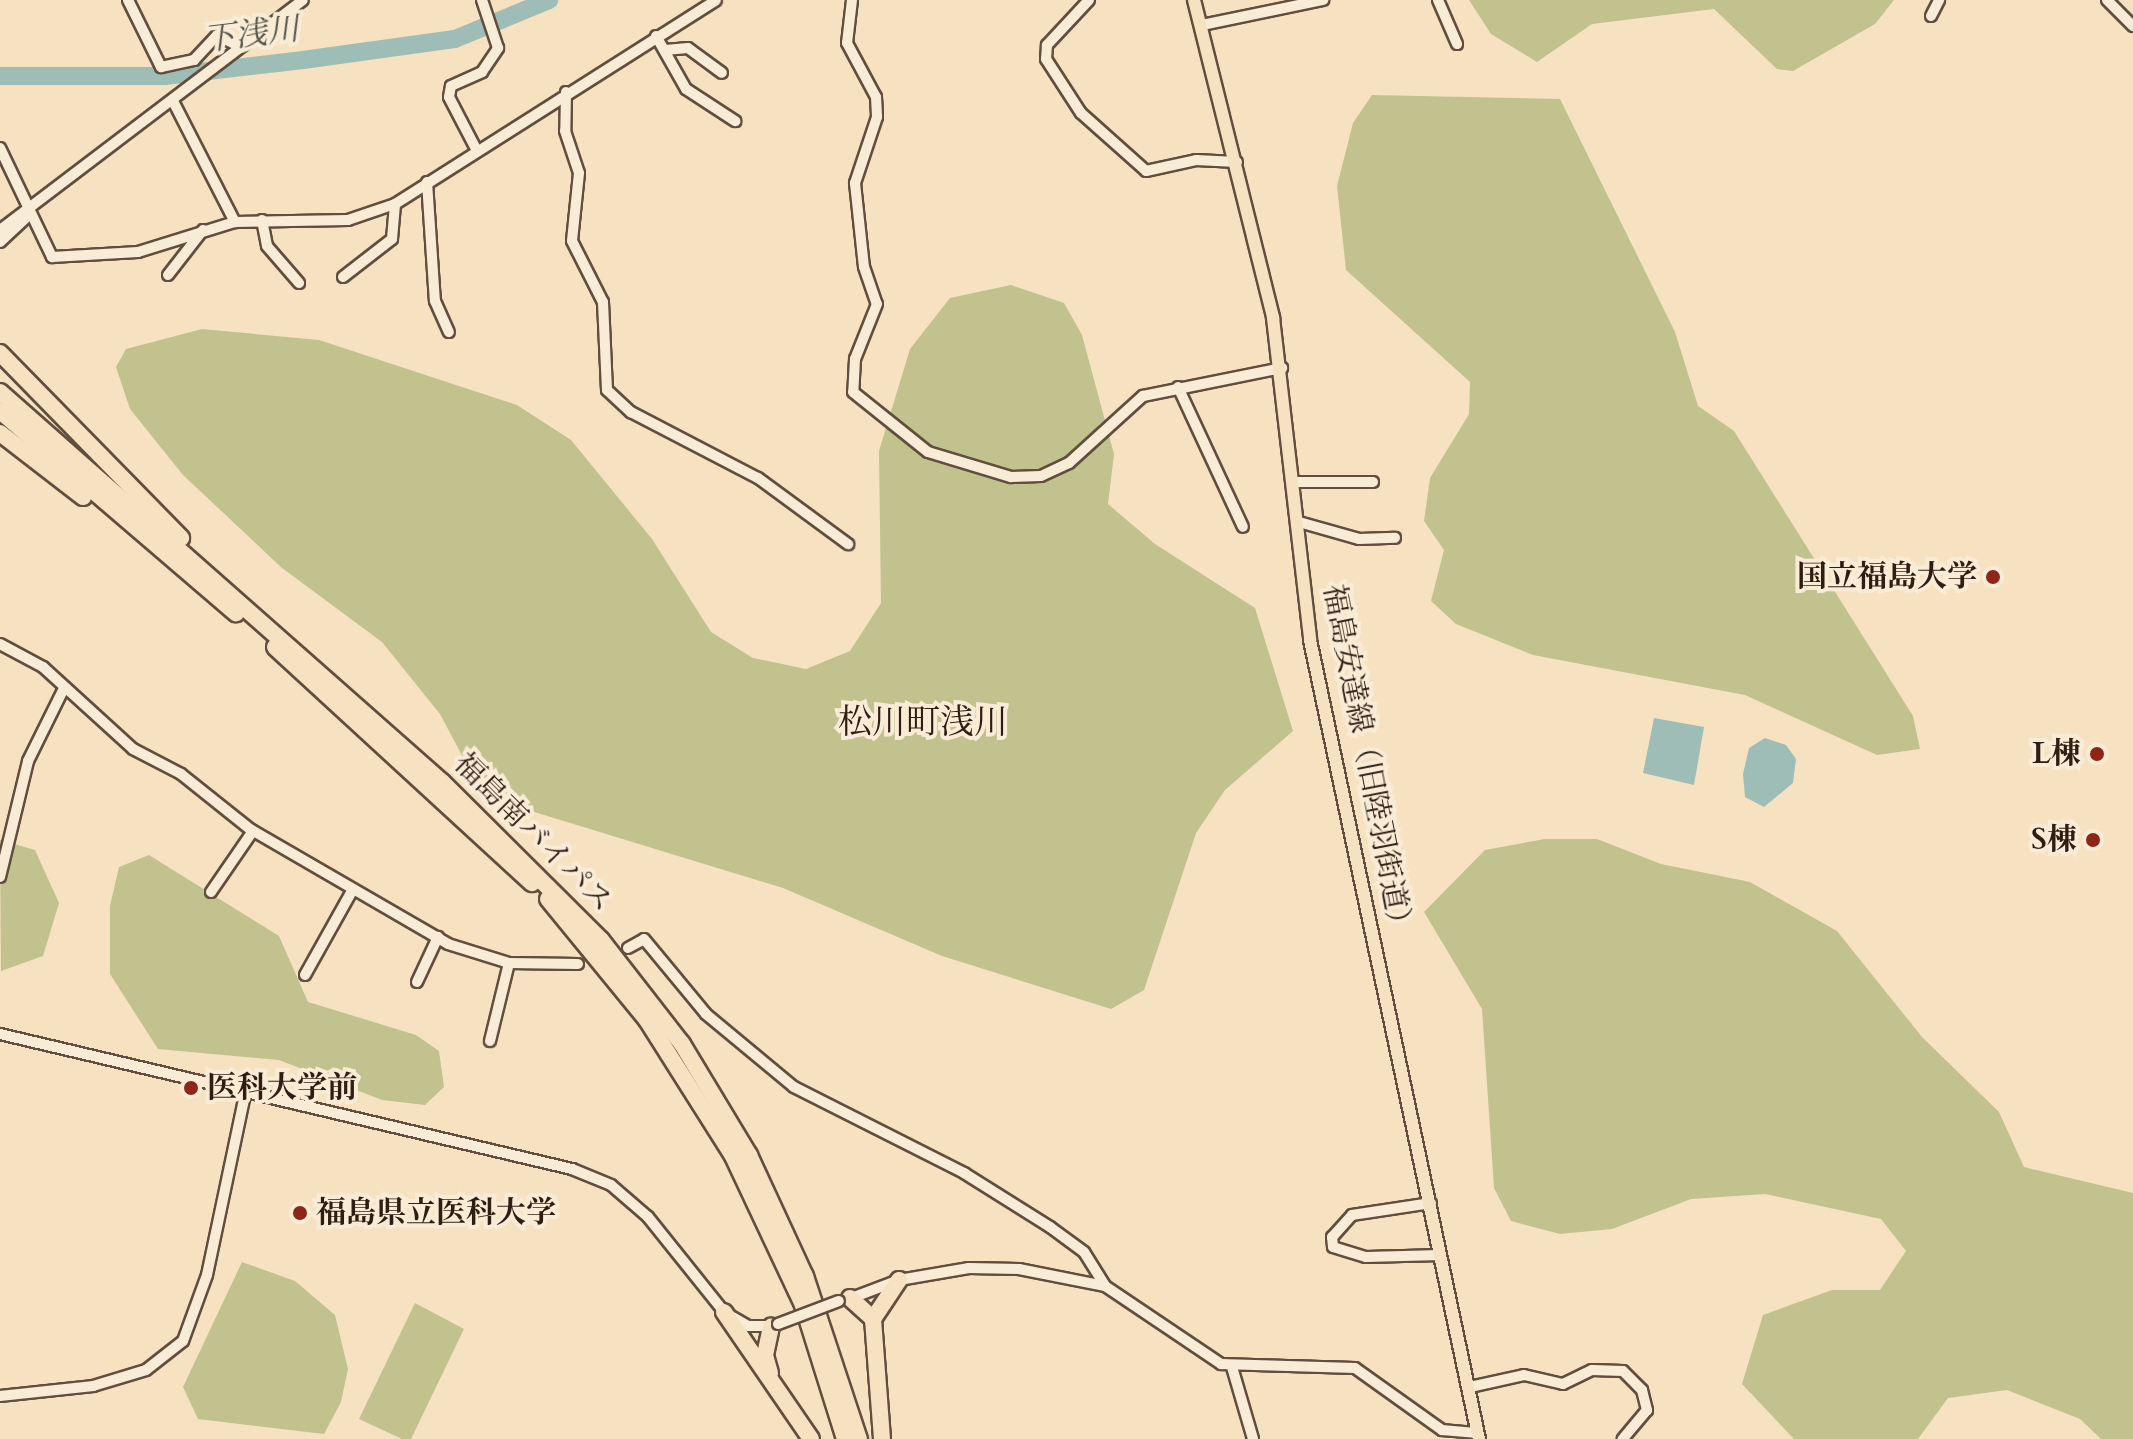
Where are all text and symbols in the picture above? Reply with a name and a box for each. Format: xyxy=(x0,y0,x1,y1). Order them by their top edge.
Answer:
water label: 下浅川 xyxy=(201,10,301,60)
place label: 国立福島大学 xyxy=(1797,559,1977,595)
marker: 国立福島大学 xyxy=(1984,568,2002,586)
street label: 福島安達線（旧陸羽街道） xyxy=(1315,582,1419,942)
district label: 松川町浅川 xyxy=(838,703,1008,743)
place label: L棟 xyxy=(2032,736,2081,772)
marker: L棟 xyxy=(2088,745,2106,763)
street label: 福島南バイパス xyxy=(446,746,620,920)
place label: S棟 xyxy=(2031,822,2077,858)
marker: S棟 xyxy=(2084,831,2102,849)
place label: 医科大学前 xyxy=(207,1070,357,1106)
marker: 医科大学前 xyxy=(182,1079,200,1097)
place label: 福島県立医科大学 xyxy=(316,1195,556,1231)
marker: 福島県立医科大学 xyxy=(291,1204,309,1222)

